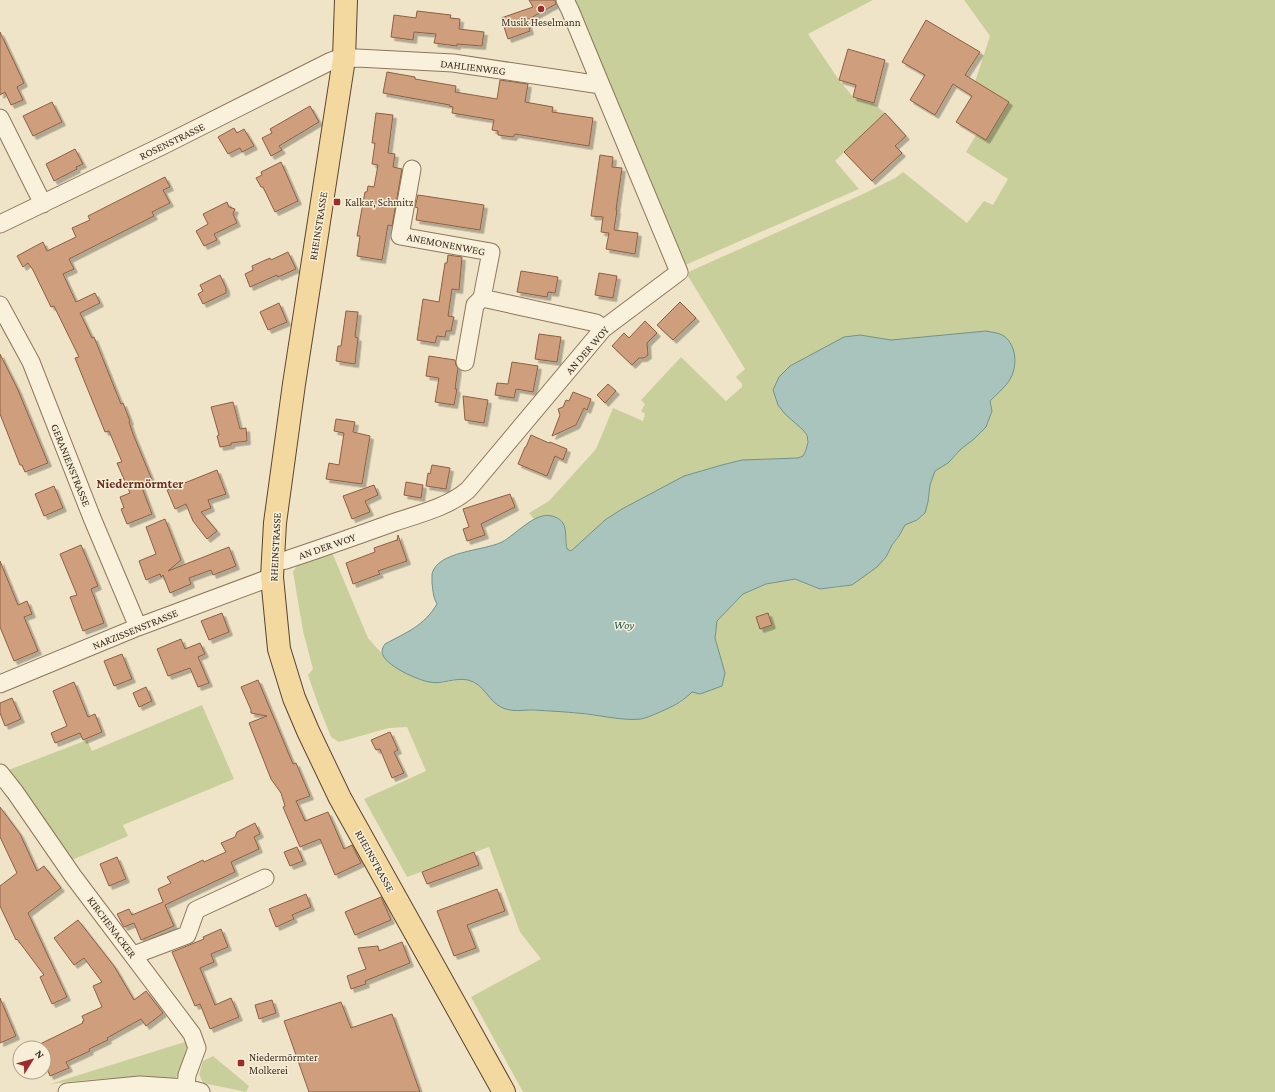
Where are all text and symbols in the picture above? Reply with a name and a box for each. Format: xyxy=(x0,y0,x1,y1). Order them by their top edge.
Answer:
marker: Musik Heselmann xyxy=(536,4,546,14)
place label: Musik Heselmann xyxy=(501,16,581,28)
street label: DAHLIENWEG xyxy=(440,57,506,77)
street label: ROSENSTRASSE xyxy=(137,120,207,162)
street label: RHEINSTRASSE xyxy=(307,191,329,261)
place label: Kalkar, Schmitz xyxy=(345,196,414,209)
marker: Kalkar, Schmitz xyxy=(332,197,342,207)
street label: ANEMONENWEG xyxy=(406,231,486,257)
street label: AN DER WOY xyxy=(563,323,611,377)
street label: GERANIENSTRASSE xyxy=(49,422,93,508)
district label: Niedermörmter xyxy=(97,476,184,491)
street label: RHEINSTRASSE xyxy=(267,512,283,582)
street label: AN DER WOY xyxy=(297,531,357,561)
street label: NARZISSENSTRASSE xyxy=(90,606,180,652)
water label: Woy xyxy=(614,618,634,632)
street label: RHEINSTRASSE xyxy=(353,828,397,894)
street label: KIRCHENACKER xyxy=(85,894,139,961)
north arrow xyxy=(12,1040,52,1080)
text: N xyxy=(33,1047,47,1061)
place label: Niedermörmter Molkerei xyxy=(249,1051,318,1076)
marker: Niedermörmter Molkerei xyxy=(236,1058,246,1068)

